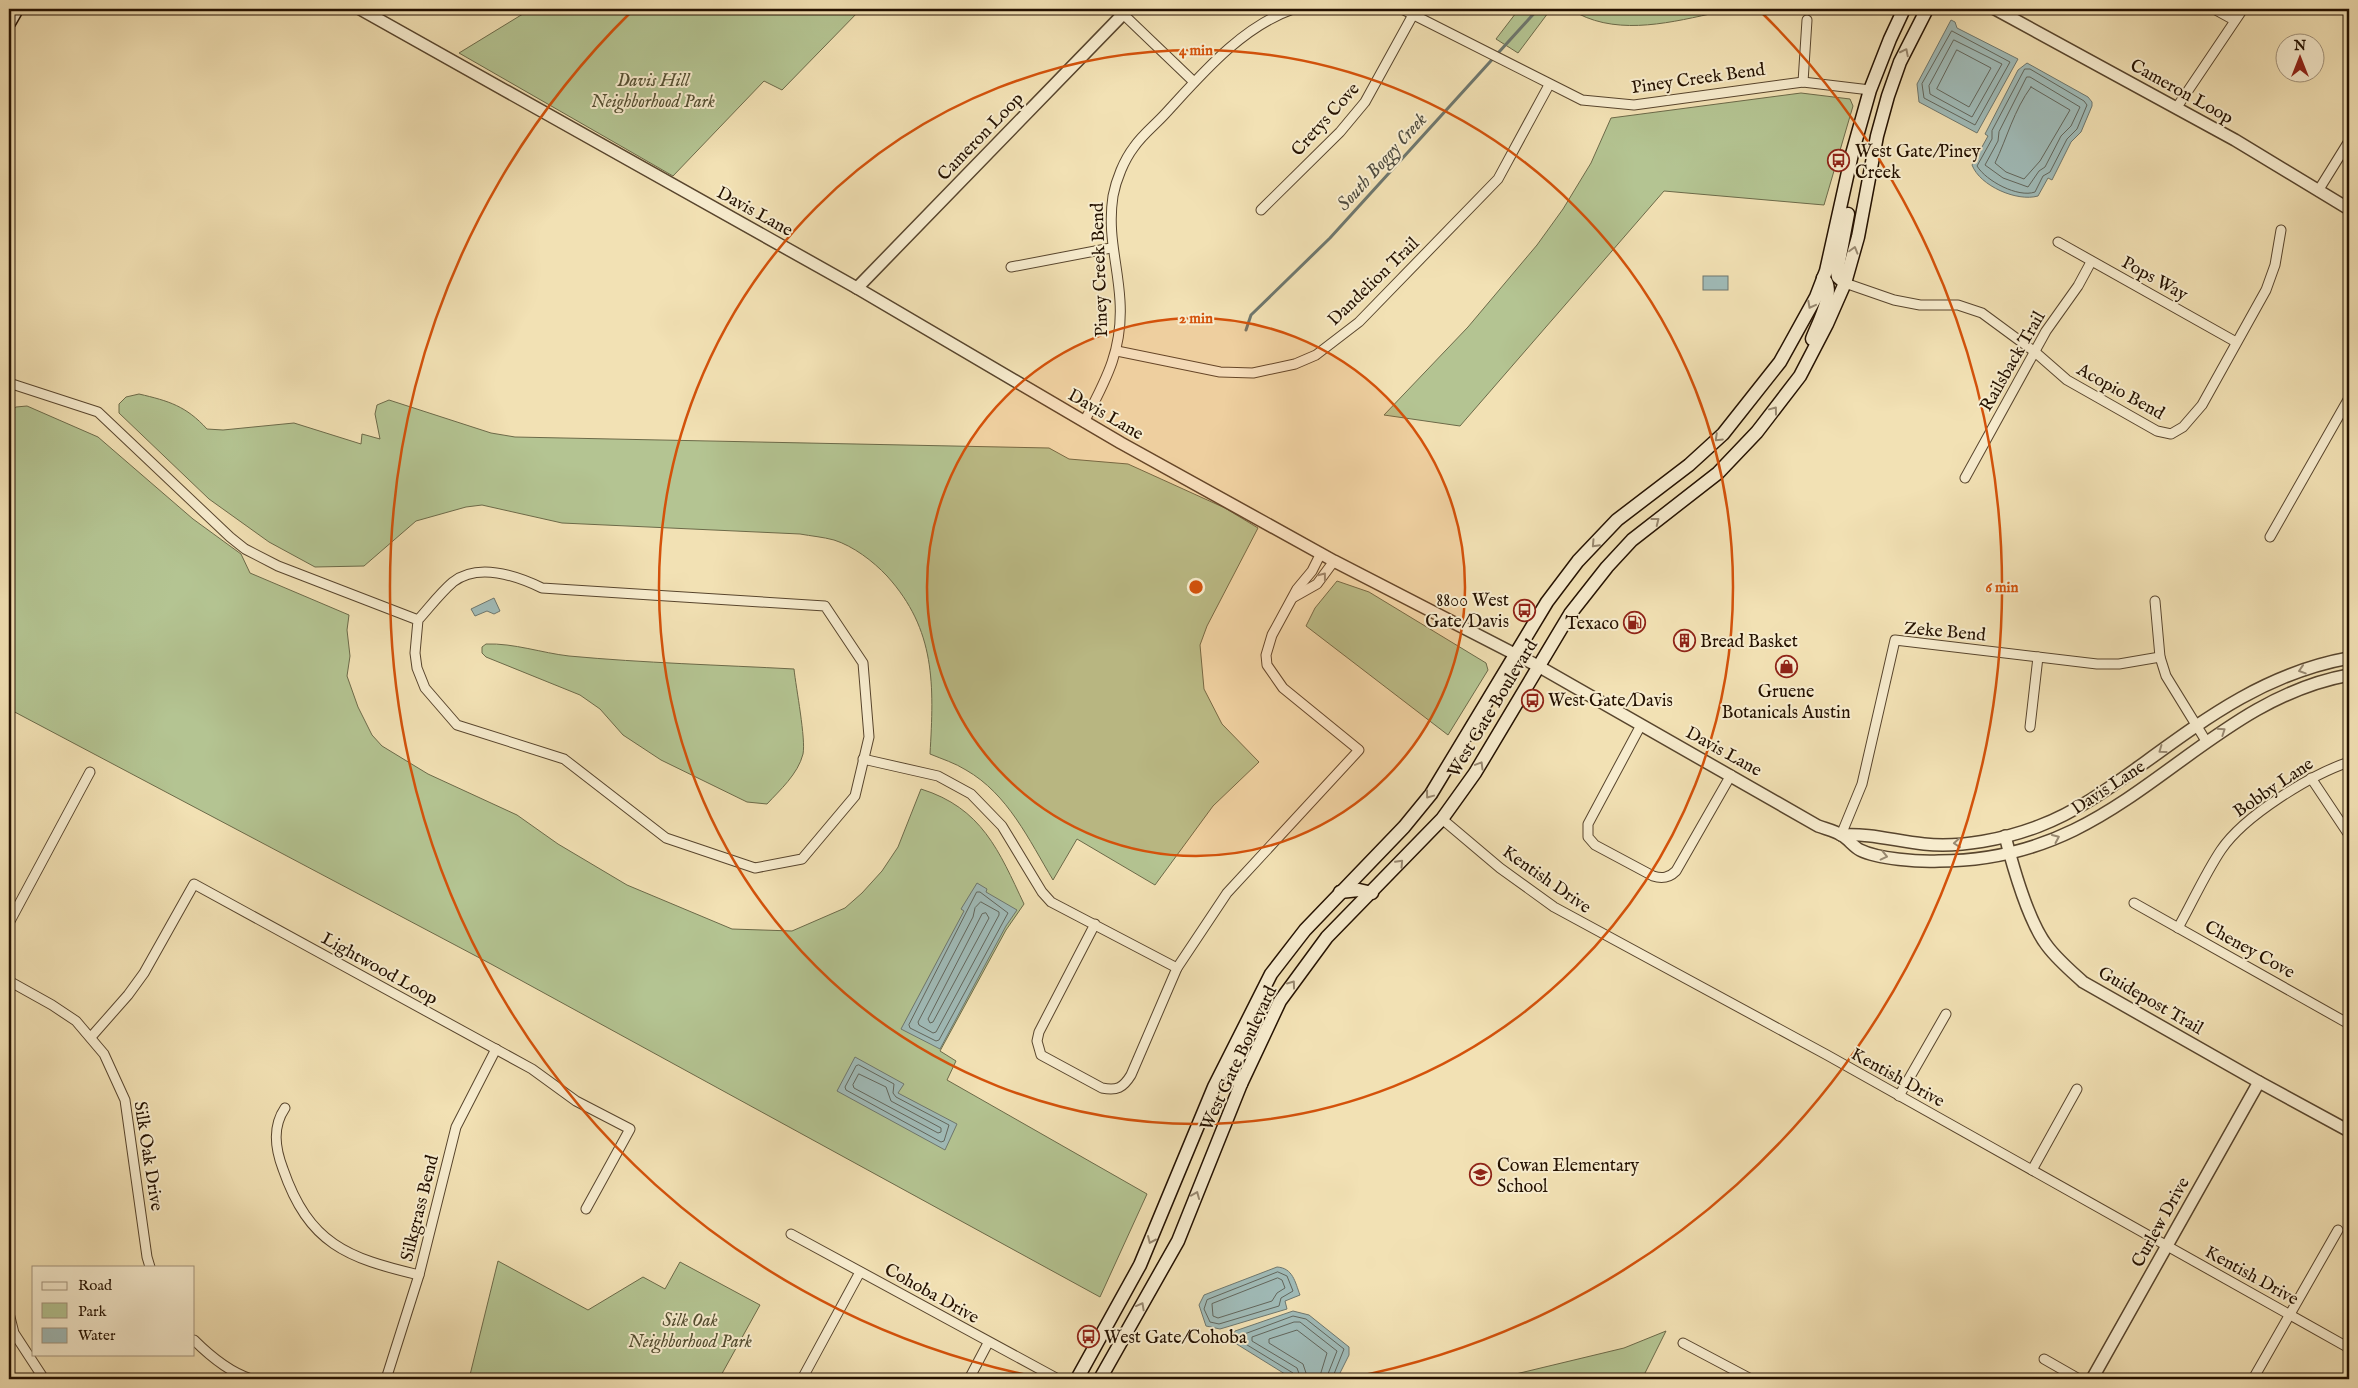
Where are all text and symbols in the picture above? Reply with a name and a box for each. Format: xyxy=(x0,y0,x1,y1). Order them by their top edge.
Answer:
north arrow xyxy=(2276,32,2326,82)
text: N xyxy=(2293,37,2306,55)
text: 4 min xyxy=(1179,41,1213,60)
one-way arrow xyxy=(1899,48,1909,57)
street label: Cameron Loop xyxy=(2126,54,2237,130)
street label: Piney Creek Bend xyxy=(1630,59,1767,100)
park label: Davis Hill Neighborhood Park xyxy=(591,70,715,114)
street label: Cretys Cove xyxy=(1287,78,1365,162)
street label: Cameron Loop xyxy=(933,88,1029,186)
water label: South Boggy Creek xyxy=(1332,108,1433,216)
place label: West Gate/Piney Creek xyxy=(1855,141,1981,185)
bus stop icon: West Gate/Piney Creek xyxy=(1827,149,1851,173)
street label: Davis Lane xyxy=(712,182,796,243)
street label: Piney Creek Bend xyxy=(1087,202,1114,338)
street label: Dandelion Trail xyxy=(1323,233,1425,331)
one-way arrow xyxy=(1848,246,1859,255)
street label: Pops Way xyxy=(2117,252,2192,307)
one-way arrow xyxy=(1807,300,1817,309)
street label: Railsback Trail xyxy=(1975,307,2051,416)
text: 2 min xyxy=(1179,309,1213,328)
street label: Acopio Bend xyxy=(2071,358,2169,426)
street label: Davis Lane xyxy=(1063,384,1147,446)
one-way arrow xyxy=(1768,406,1777,416)
one-way arrow xyxy=(1715,432,1724,441)
one-way arrow xyxy=(1650,518,1660,527)
one-way arrow xyxy=(1592,538,1601,547)
one-way arrow xyxy=(1317,573,1325,582)
centre of rings xyxy=(1187,578,1205,596)
text: 6 min xyxy=(1985,578,2019,597)
place label: 8800 West Gate/Davis xyxy=(1425,590,1509,634)
bus stop icon: 8800 West Gate/Davis xyxy=(1513,598,1537,622)
fuel station icon: Texaco xyxy=(1623,611,1647,635)
place label: Texaco xyxy=(1565,613,1619,636)
street label: Zeke Bend xyxy=(1903,617,1987,648)
building icon: Bread Basket xyxy=(1672,629,1696,653)
place label: Bread Basket xyxy=(1700,631,1798,654)
street label: West Gate Boulevard xyxy=(1443,635,1544,782)
shop icon: Gruene Botanicals Austin xyxy=(1774,654,1798,678)
one-way arrow xyxy=(2298,664,2307,674)
place label: Gruene Botanicals Austin xyxy=(1721,681,1851,725)
bus stop icon: West Gate/Davis xyxy=(1520,688,1544,712)
place label: West Gate/Davis xyxy=(1548,690,1673,713)
street label: Davis Lane xyxy=(1681,722,1765,783)
one-way arrow xyxy=(2216,728,2225,737)
one-way arrow xyxy=(2158,744,2168,753)
street label: Bobby Lane xyxy=(2229,753,2318,823)
street label: Davis Lane xyxy=(2068,756,2150,821)
one-way arrow xyxy=(1473,762,1483,771)
one-way arrow xyxy=(1427,789,1435,798)
one-way arrow xyxy=(2051,833,2060,844)
one-way arrow xyxy=(1953,837,1961,848)
street label: Kentish Drive xyxy=(1497,841,1595,919)
one-way arrow xyxy=(1879,850,1888,861)
one-way arrow xyxy=(1394,860,1403,869)
street label: Cheney Cove xyxy=(2200,916,2299,985)
street label: Lightwood Loop xyxy=(317,928,442,1011)
street label: Guidepost Trail xyxy=(2093,962,2207,1041)
one-way arrow xyxy=(1286,981,1295,990)
street label: West Gate Boulevard xyxy=(1196,982,1283,1135)
street label: Kentish Drive xyxy=(1846,1043,1948,1113)
street label: Silk Oak Drive xyxy=(127,1100,168,1213)
street label: Silkgrass Bend xyxy=(396,1152,445,1264)
place label: Cowan Elementary School xyxy=(1497,1155,1639,1199)
school or university icon: Cowan Elementary School xyxy=(1469,1163,1493,1187)
street label: Curlew Drive xyxy=(2127,1174,2196,1272)
one-way arrow xyxy=(1190,1192,1200,1200)
one-way arrow xyxy=(1147,1235,1158,1244)
street label: Kentish Drive xyxy=(2200,1241,2302,1311)
street label: Cohoba Drive xyxy=(880,1259,983,1330)
legend xyxy=(32,1266,195,1356)
text: Road xyxy=(78,1276,113,1295)
text: Park xyxy=(78,1302,108,1321)
one-way arrow xyxy=(1135,1303,1145,1312)
park label: Silk Oak Neighborhood Park xyxy=(628,1310,752,1354)
bus stop icon: West Gate/Cohoba xyxy=(1076,1325,1100,1349)
text: Water xyxy=(78,1326,116,1345)
place label: West Gate/Cohoba xyxy=(1104,1327,1247,1350)

